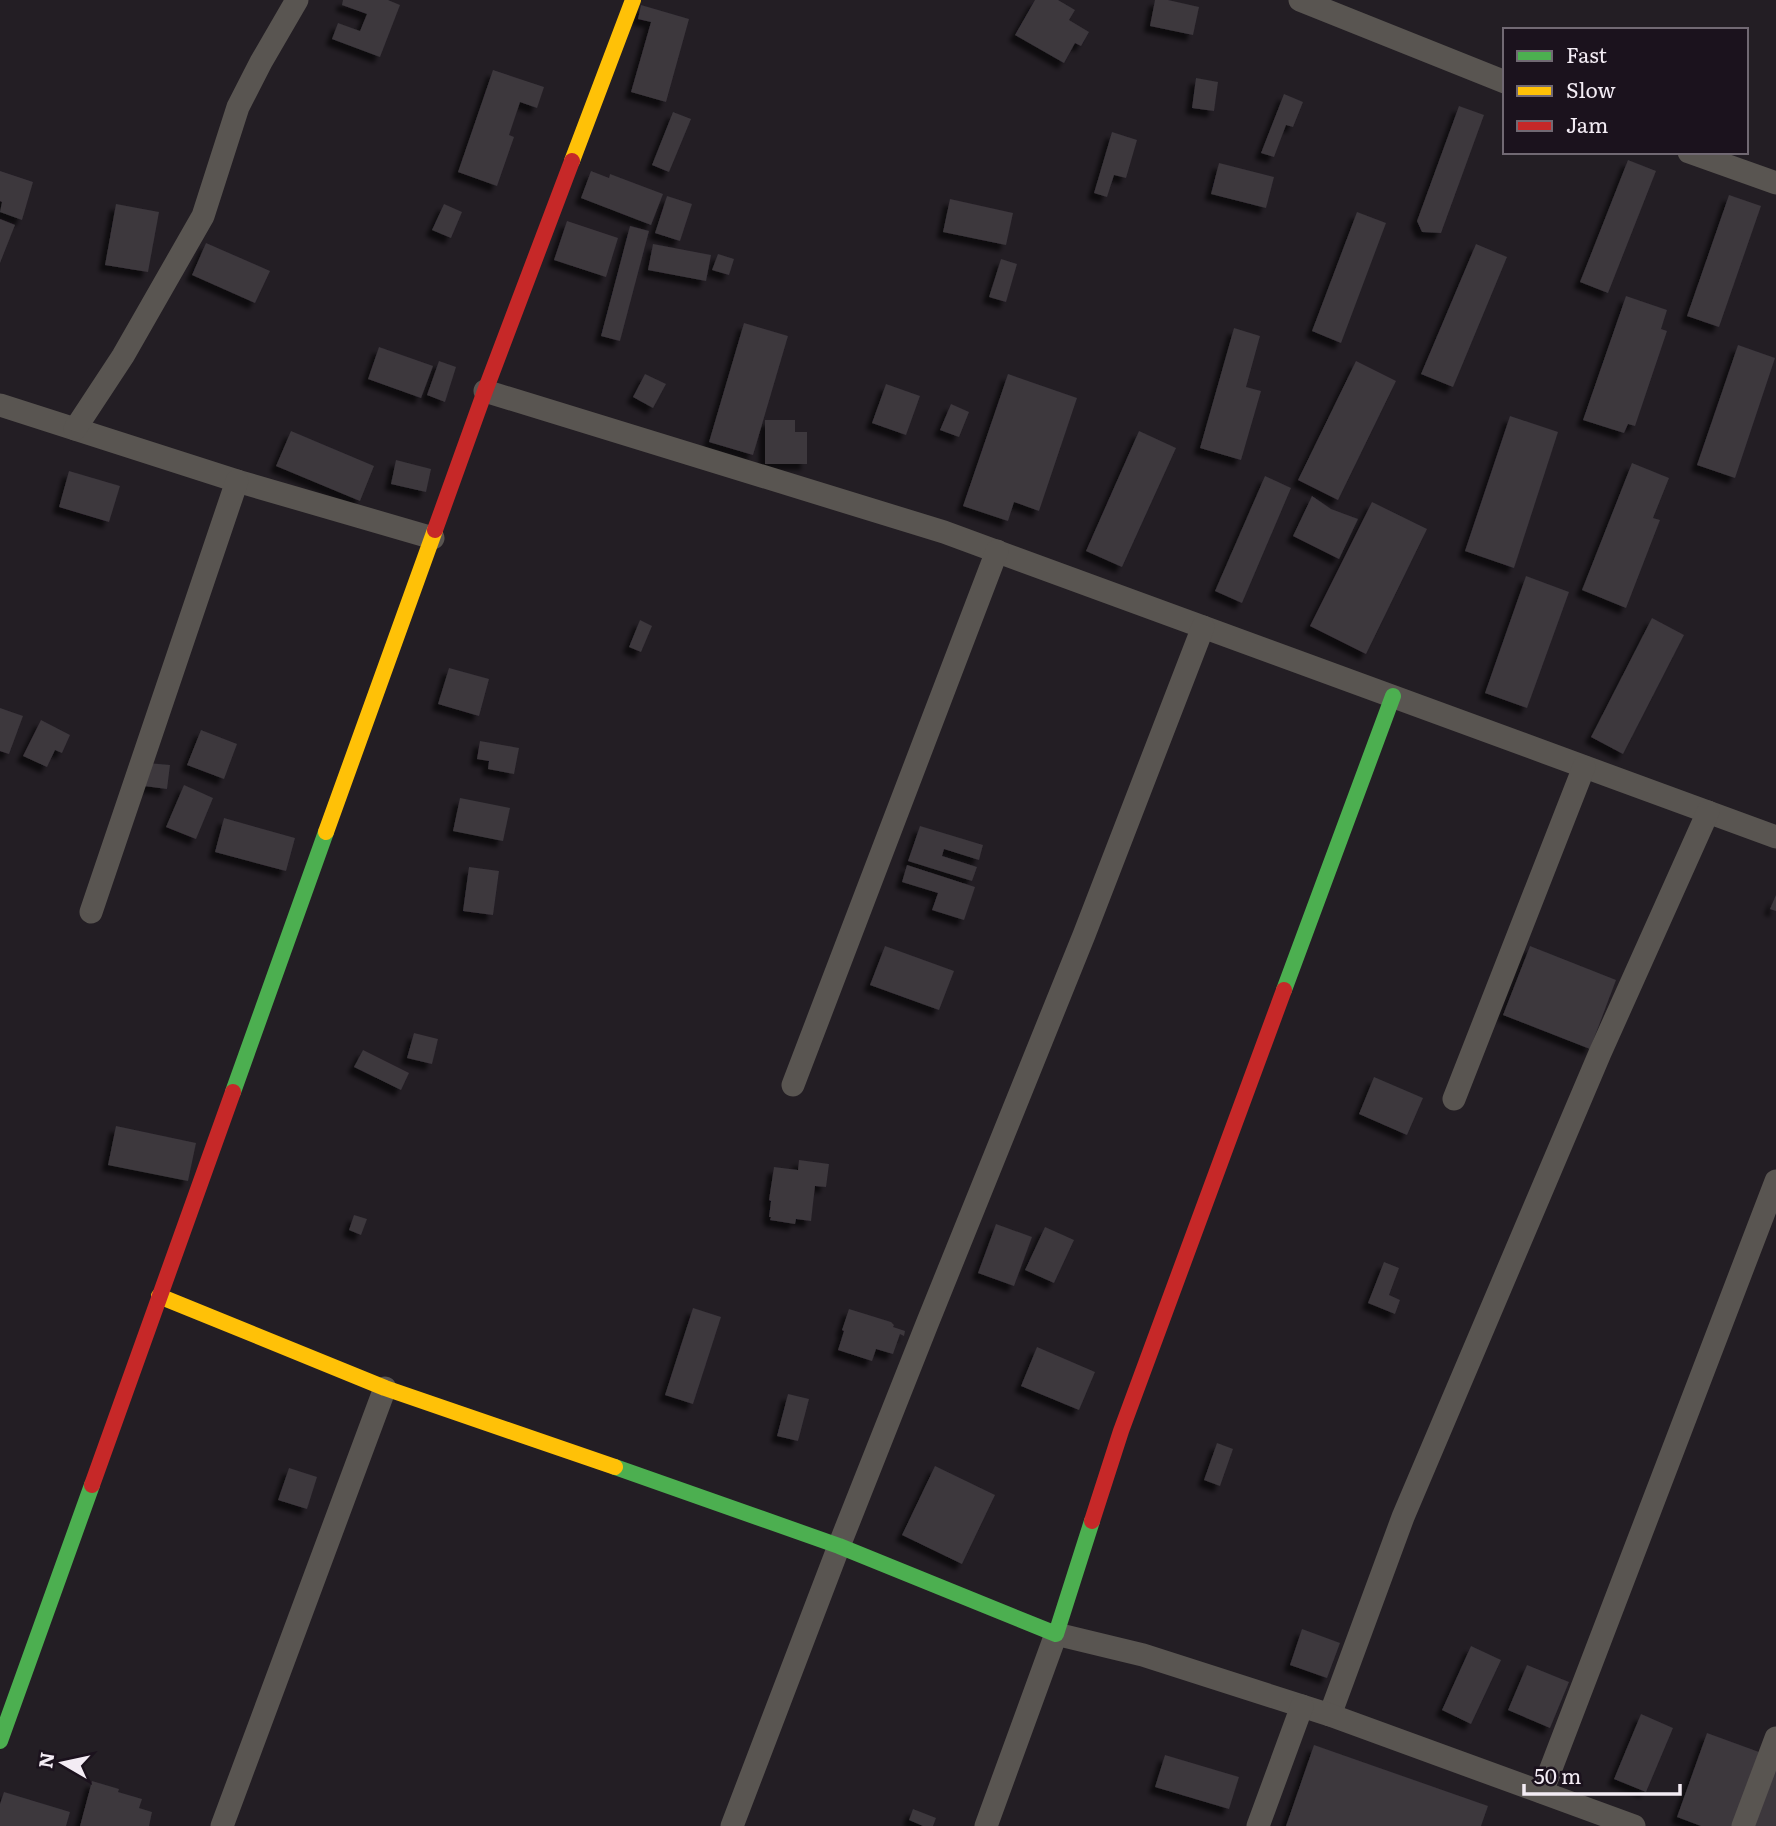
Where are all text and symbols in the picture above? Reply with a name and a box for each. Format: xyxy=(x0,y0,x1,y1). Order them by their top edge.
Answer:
legend xyxy=(1503,28,1748,154)
text: Fast xyxy=(1566,38,1607,69)
text: Slow xyxy=(1566,73,1616,104)
text: Jam xyxy=(1566,108,1608,139)
north arrow xyxy=(28,1728,98,1798)
text: N xyxy=(30,1750,60,1770)
scale bar xyxy=(1524,1752,1680,1796)
text: 50 m xyxy=(1534,1759,1581,1790)

